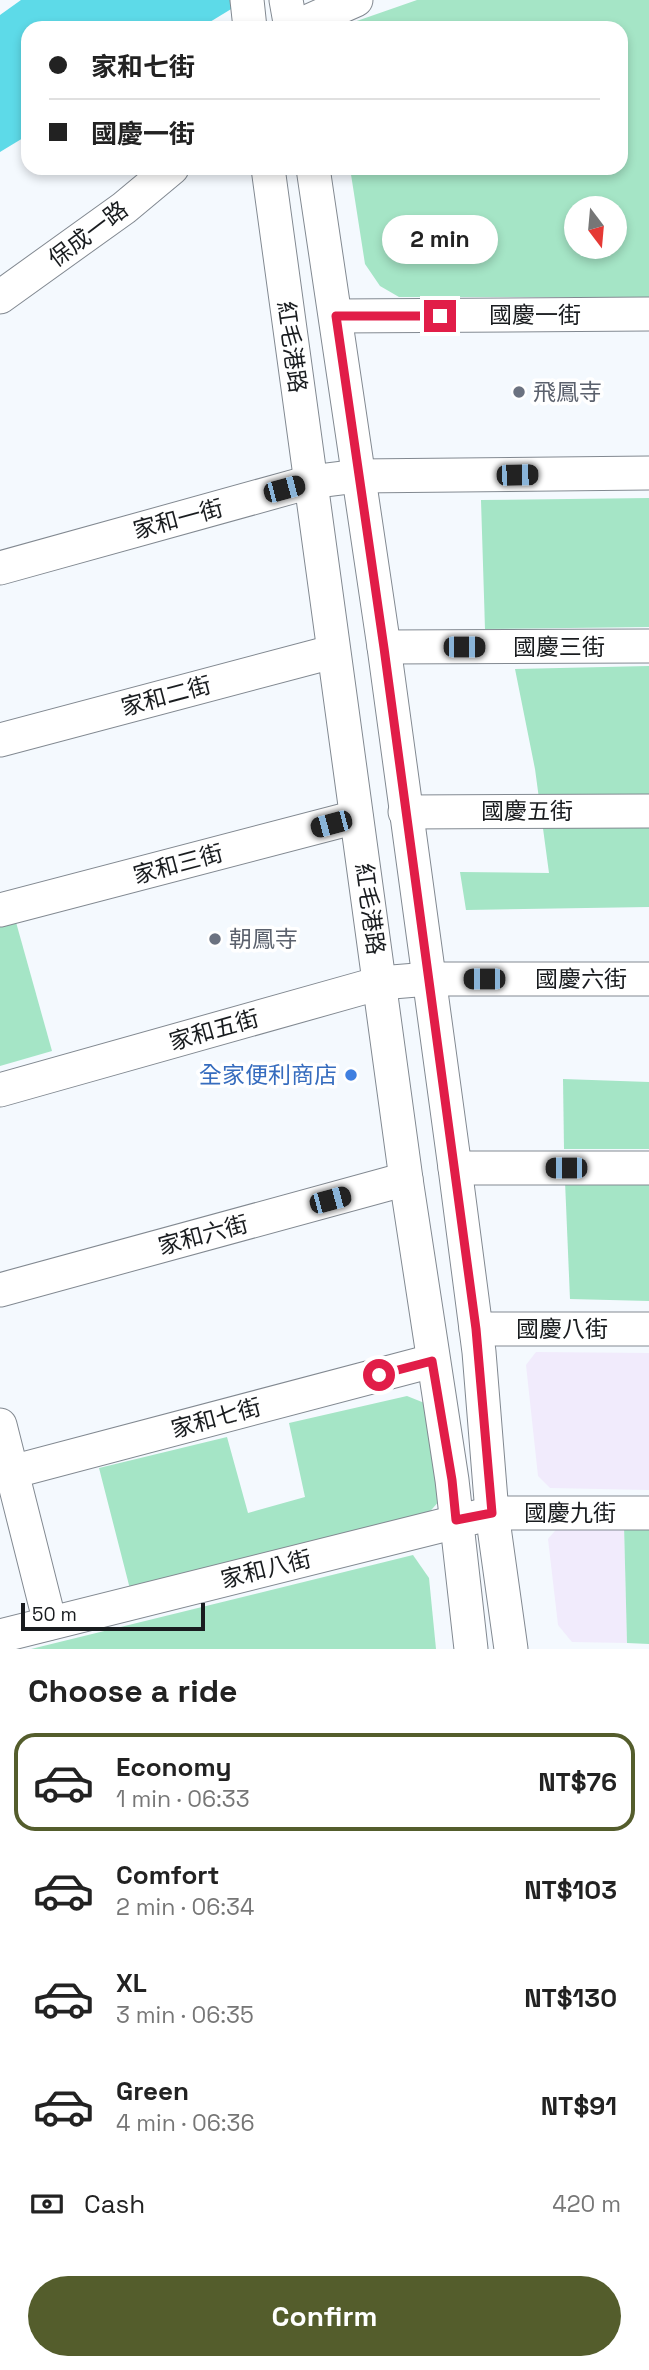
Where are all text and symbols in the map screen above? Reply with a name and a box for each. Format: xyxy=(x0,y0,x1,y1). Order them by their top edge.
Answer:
text: 家和七街 xyxy=(91,50,195,84)
text: 國慶一街 xyxy=(91,117,195,151)
street label: 保成一路 xyxy=(42,194,134,274)
north arrow xyxy=(564,196,626,259)
map controls xyxy=(564,196,627,259)
callout: 2 min xyxy=(382,215,498,264)
text: 2 min xyxy=(410,224,470,254)
street label: 紅毛港路 xyxy=(271,299,313,395)
route end xyxy=(424,300,456,332)
street label: 國慶一街 xyxy=(489,300,581,330)
place label: 飛鳳寺 xyxy=(533,377,602,407)
marker: 飛鳳寺 xyxy=(511,384,527,400)
car xyxy=(496,464,539,486)
car xyxy=(261,473,308,505)
street label: 家和一街 xyxy=(130,493,226,545)
street label: 國慶三街 xyxy=(513,632,605,662)
car xyxy=(444,637,486,658)
street label: 家和二街 xyxy=(118,670,214,722)
street label: 國慶五街 xyxy=(481,796,573,826)
car xyxy=(308,808,355,840)
street label: 家和三街 xyxy=(130,838,226,890)
street label: 紅毛港路 xyxy=(349,861,391,957)
place label: 朝鳳寺 xyxy=(229,924,298,954)
marker: 朝鳳寺 xyxy=(207,931,223,947)
street label: 國慶六街 xyxy=(535,964,627,994)
car xyxy=(464,969,506,990)
street label: 家和五街 xyxy=(166,1003,262,1057)
place label: 全家便利商店 xyxy=(199,1060,337,1090)
marker: 全家便利商店 xyxy=(343,1067,359,1083)
car xyxy=(546,1158,588,1179)
car xyxy=(307,1184,354,1216)
street label: 家和六街 xyxy=(155,1209,251,1261)
street label: 國慶八街 xyxy=(516,1314,608,1344)
route start xyxy=(363,1359,395,1391)
street label: 家和七街 xyxy=(168,1392,264,1444)
street label: 國慶九街 xyxy=(524,1498,616,1528)
street label: 家和八街 xyxy=(218,1543,314,1595)
scale bar xyxy=(21,1600,205,1632)
text: 50 m xyxy=(32,1602,77,1627)
text: Choose a ride xyxy=(28,1671,238,1711)
text: Economy xyxy=(116,1750,232,1784)
icon: car xyxy=(32,1751,95,1814)
text: NT$76 xyxy=(538,1765,617,1799)
text: 1 min · 06:33 xyxy=(116,1784,250,1814)
text: Comfort xyxy=(116,1858,219,1892)
icon: car xyxy=(32,1859,95,1922)
text: NT$103 xyxy=(524,1873,617,1907)
text: 2 min · 06:34 xyxy=(116,1892,254,1922)
text: XL xyxy=(116,1966,147,2000)
icon: car xyxy=(32,1967,95,2030)
text: NT$130 xyxy=(524,1981,617,2015)
text: 3 min · 06:35 xyxy=(116,2000,254,2030)
text: Green xyxy=(116,2074,189,2108)
icon: car xyxy=(32,2075,95,2138)
text: NT$91 xyxy=(541,2089,617,2123)
text: 4 min · 06:36 xyxy=(116,2108,255,2138)
icon: cash xyxy=(28,2185,66,2223)
text: Cash xyxy=(84,2187,145,2221)
text: 420 m xyxy=(552,2189,621,2219)
button: Confirm xyxy=(28,2276,621,2356)

